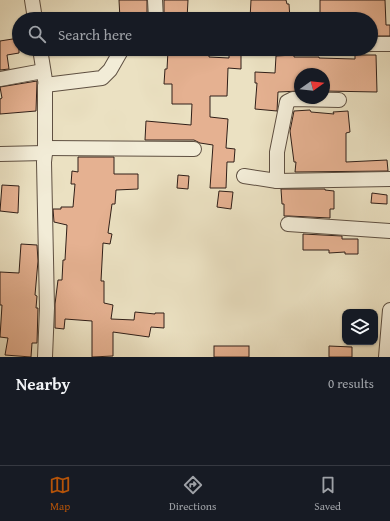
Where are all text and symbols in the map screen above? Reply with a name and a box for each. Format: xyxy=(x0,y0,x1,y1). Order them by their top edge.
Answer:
search box xyxy=(12,12,378,56)
icon: search xyxy=(26,23,48,45)
text: Search here xyxy=(58,24,132,45)
north arrow xyxy=(294,68,330,104)
map controls xyxy=(342,309,378,345)
button: layers xyxy=(342,309,378,345)
text: Nearby xyxy=(16,371,70,396)
text: 0 results xyxy=(328,374,374,393)
tab: Map xyxy=(49,474,71,514)
tab: Directions xyxy=(169,474,216,514)
tab: Saved xyxy=(314,474,341,514)

